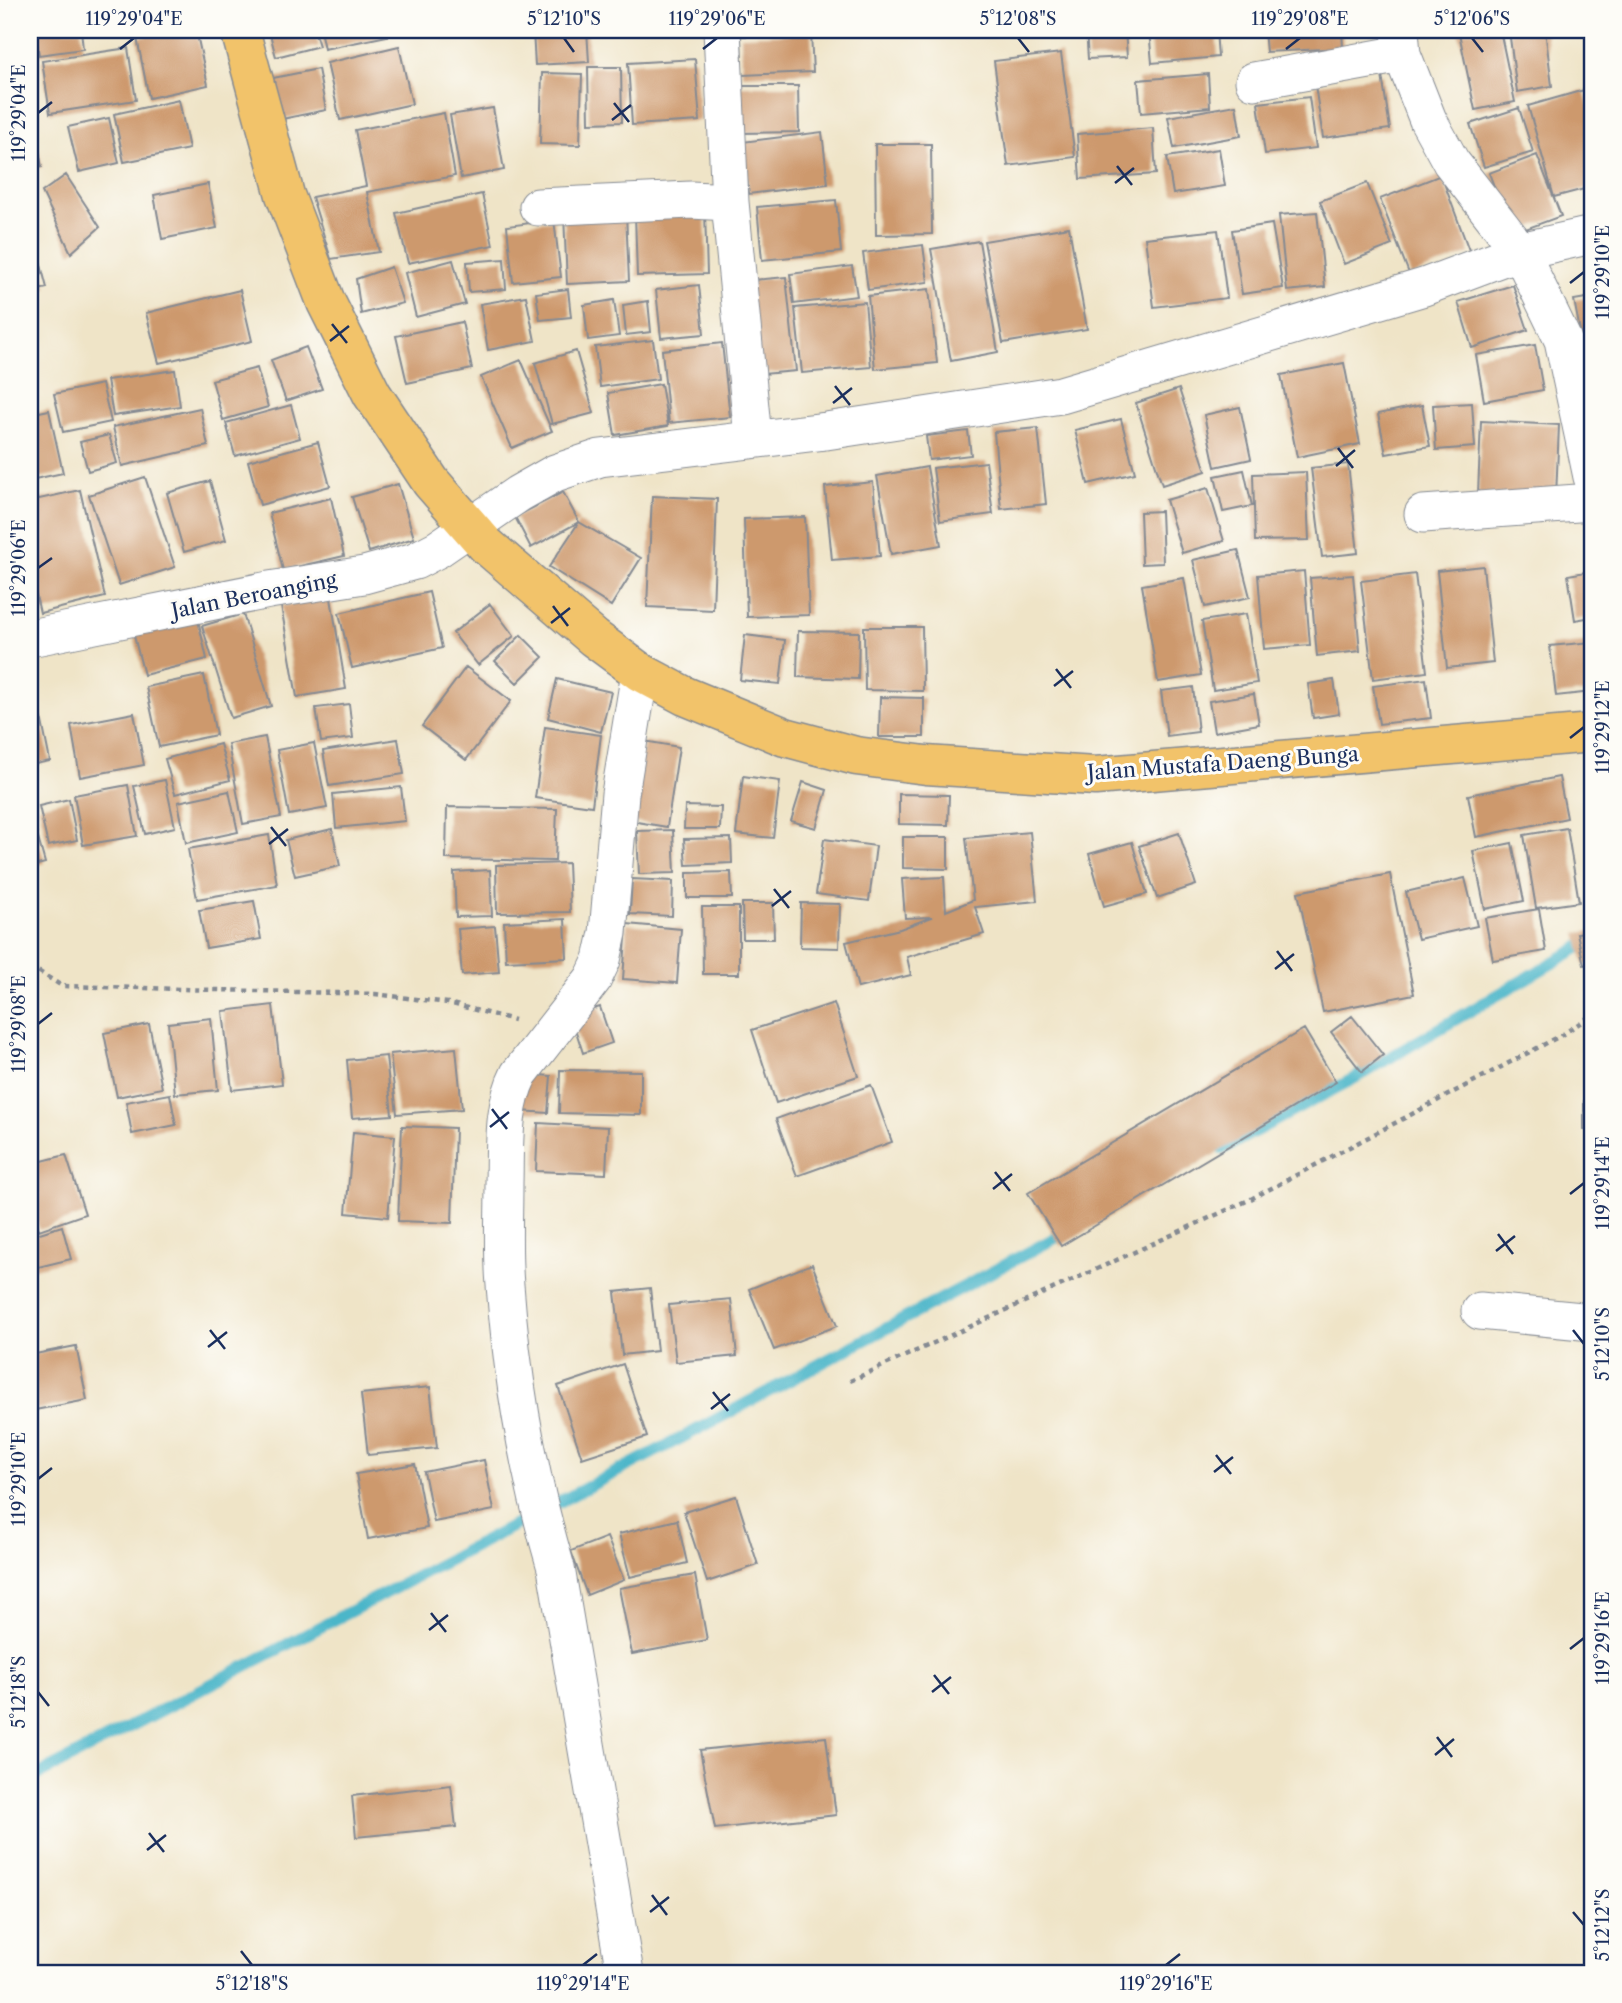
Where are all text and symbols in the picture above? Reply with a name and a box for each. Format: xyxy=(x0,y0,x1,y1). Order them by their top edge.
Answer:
text: 119°29'04"E xyxy=(85,8,183,30)
text: 5°12'10"S xyxy=(527,8,601,30)
text: 119°29'06"E xyxy=(668,8,766,30)
text: 5°12'08"S xyxy=(979,8,1057,30)
text: 119°29'08"E xyxy=(1251,8,1349,30)
text: 5°12'06"S xyxy=(1434,8,1510,30)
text: 119°29'04"E xyxy=(8,64,30,162)
text: 119°29'10"E xyxy=(1592,225,1614,319)
text: 119°29'06"E xyxy=(8,519,30,617)
street label: Jalan Beroanging xyxy=(166,567,340,624)
text: 119°29'12"E xyxy=(1592,680,1614,774)
street label: Jalan Mustafa Daeng Bunga xyxy=(1083,741,1360,785)
text: 119°29'08"E xyxy=(8,975,30,1073)
text: 119°29'14"E xyxy=(1592,1136,1614,1230)
text: 5°12'10"S xyxy=(1592,1307,1614,1381)
text: 119°29'10"E xyxy=(8,1432,30,1526)
text: 119°29'16"E xyxy=(1592,1591,1614,1685)
text: 5°12'18"S xyxy=(8,1655,30,1729)
text: 5°12'12"S xyxy=(1592,1889,1614,1961)
text: 5°12'18"S xyxy=(215,1973,289,1995)
text: 119°29'14"E xyxy=(536,1973,630,1995)
text: 119°29'16"E xyxy=(1119,1973,1213,1995)

